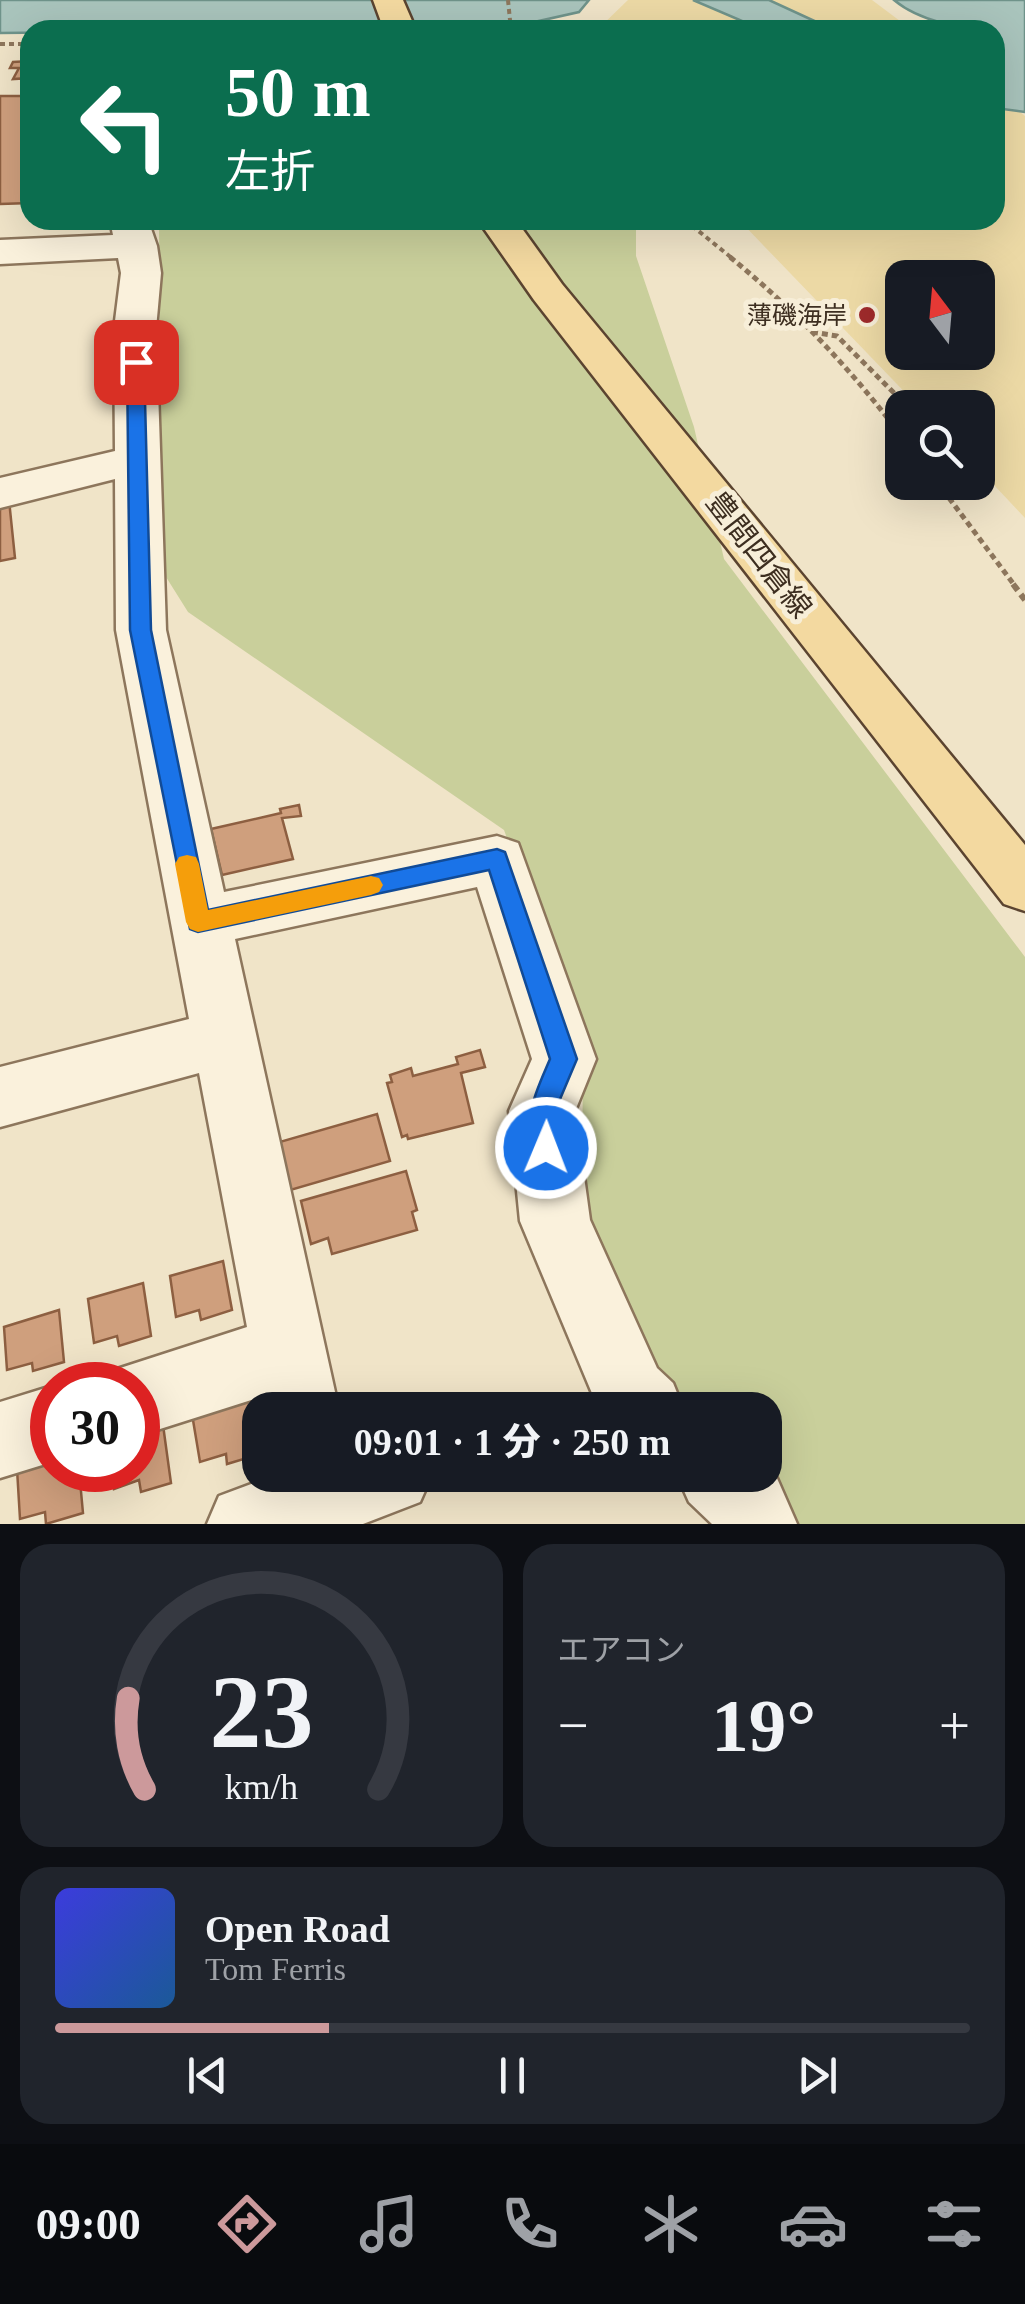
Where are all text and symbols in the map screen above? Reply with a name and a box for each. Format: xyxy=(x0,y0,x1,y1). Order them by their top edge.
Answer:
text: 50 m xyxy=(225,54,371,131)
icon: left xyxy=(60,60,190,190)
text: 左折 xyxy=(225,147,315,197)
north arrow xyxy=(885,260,995,370)
map controls xyxy=(885,260,995,500)
place label: 薄磯海岸 xyxy=(747,302,847,329)
marker: 薄磯海岸 xyxy=(856,304,878,326)
pin xyxy=(94,320,179,405)
icon: arrive xyxy=(109,335,164,390)
button: search xyxy=(885,390,995,500)
street label: 豊間四倉線 xyxy=(700,485,819,624)
position arrow xyxy=(494,1096,598,1200)
speed limit sign: 30 xyxy=(30,1362,160,1492)
text: 09:01 · 1 分 · 250 m xyxy=(354,1421,670,1463)
text: エアコン xyxy=(558,1632,686,1668)
text: 23 xyxy=(209,1654,313,1769)
text: 19° xyxy=(711,1684,816,1767)
text: − xyxy=(558,1695,589,1756)
text: + xyxy=(939,1695,970,1756)
text: km/h xyxy=(225,1767,298,1807)
text: Open Road xyxy=(205,1908,390,1950)
text: Tom Ferris xyxy=(205,1951,346,1987)
icon: previous xyxy=(180,2048,235,2103)
icon: pause xyxy=(485,2048,540,2103)
icon: next xyxy=(790,2048,845,2103)
icon: directions xyxy=(212,2189,282,2259)
icon: music xyxy=(354,2189,424,2259)
icon: phone xyxy=(495,2189,565,2259)
icon: climate xyxy=(636,2189,706,2259)
icon: car xyxy=(778,2189,848,2259)
icon: filters xyxy=(919,2189,989,2259)
text: 09:00 xyxy=(36,2199,141,2249)

